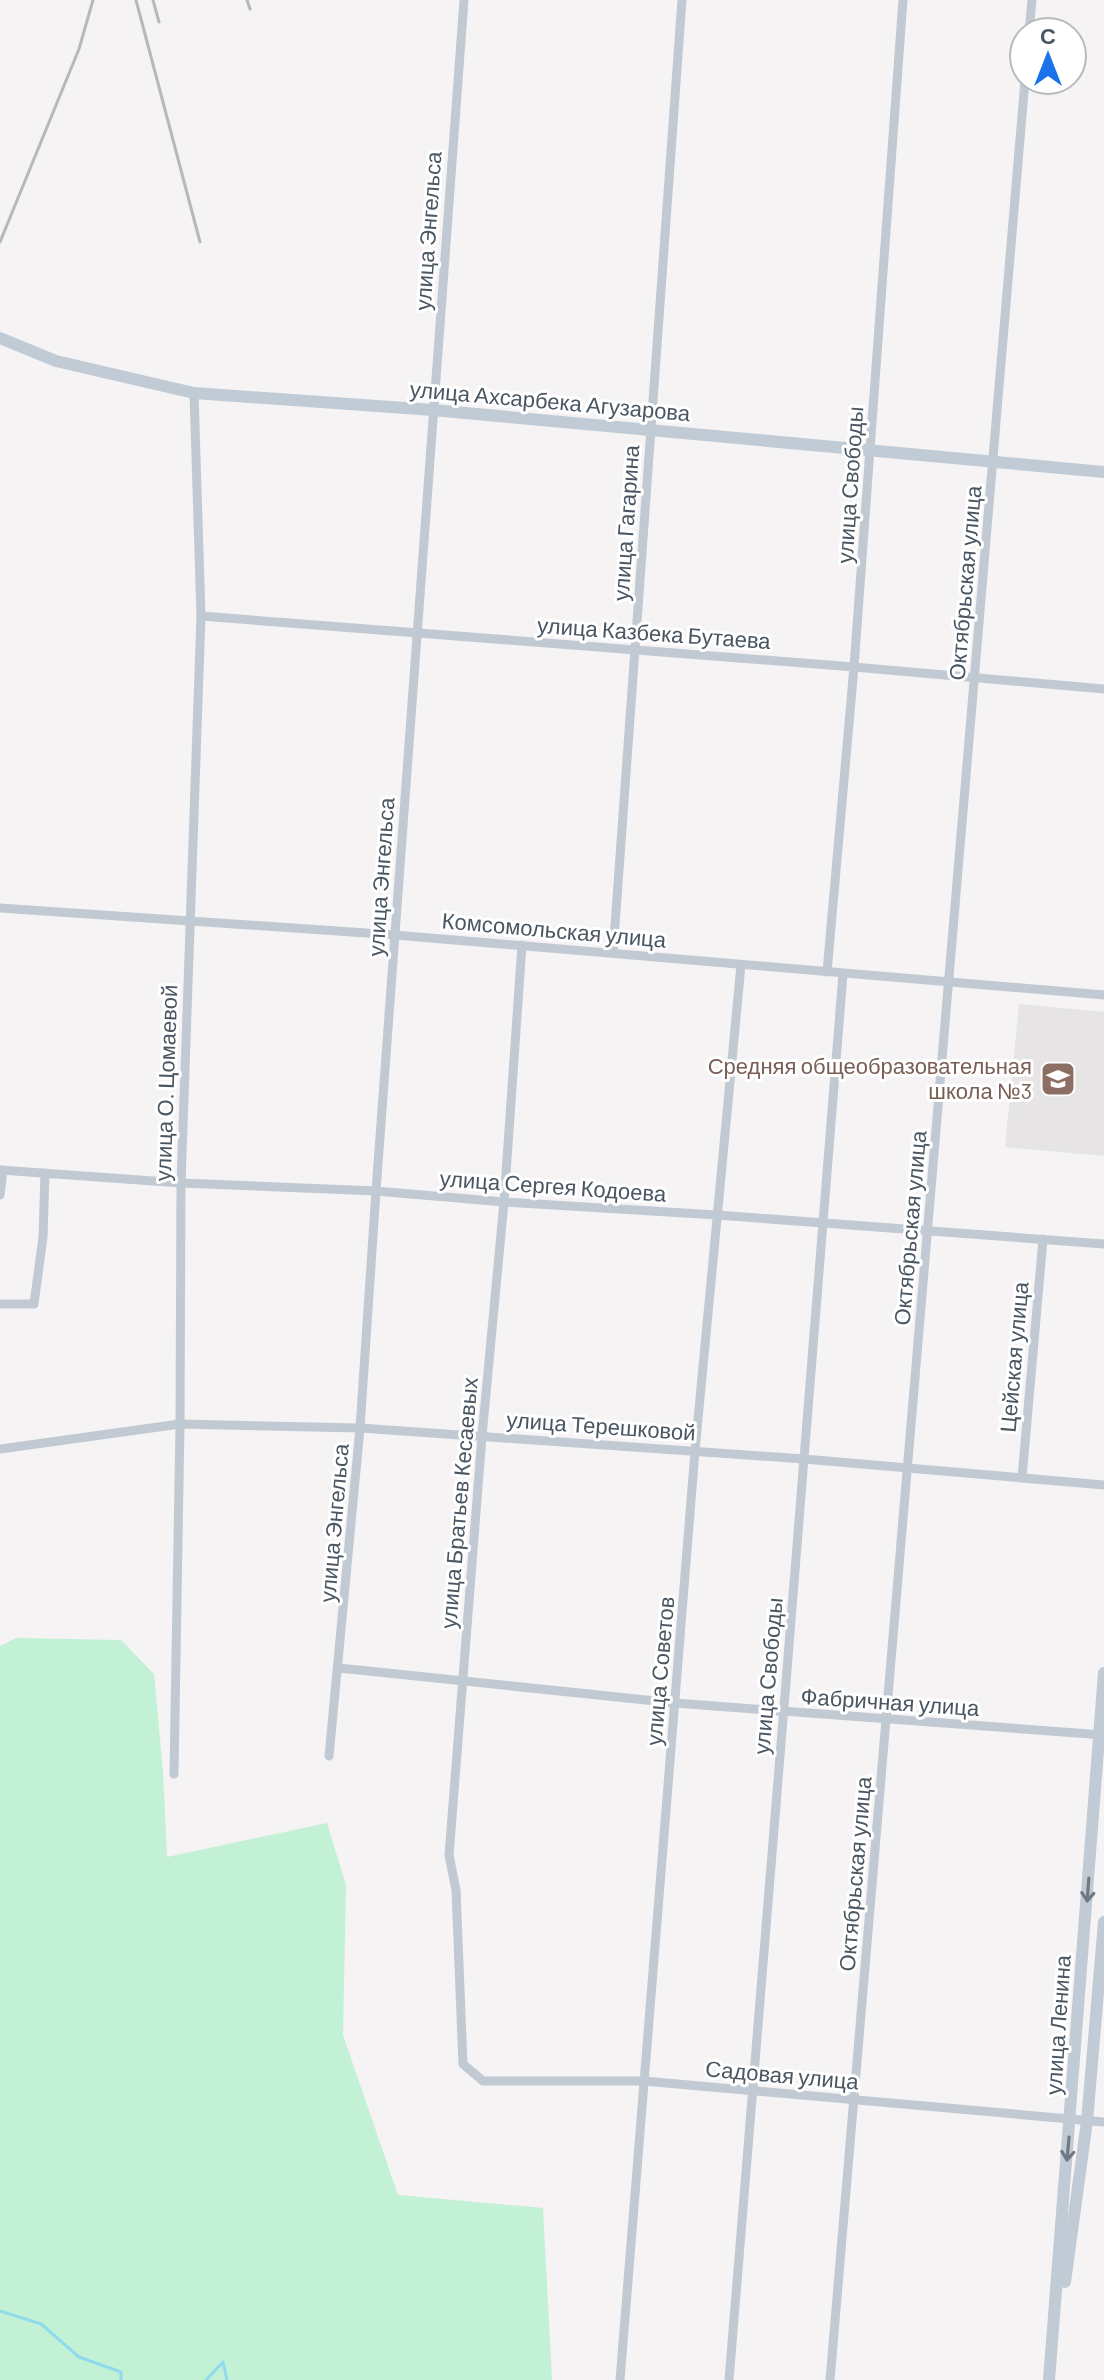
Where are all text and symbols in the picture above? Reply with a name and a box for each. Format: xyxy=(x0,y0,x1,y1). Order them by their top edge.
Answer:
north arrow xyxy=(1008,16,1088,96)
text: С xyxy=(1040,22,1056,48)
street label: улица Энгельса xyxy=(408,150,447,311)
street label: улица Ахсарбека Агузарова xyxy=(409,375,692,426)
street label: улица Свободы xyxy=(831,405,868,564)
street label: улица Гагарина xyxy=(607,443,644,602)
street label: Октябрьская улица xyxy=(943,484,987,681)
street label: улица Казбека Бутаева xyxy=(536,611,772,654)
street label: улица Энгельса xyxy=(361,796,400,957)
street label: Комсомольская улица xyxy=(441,906,668,953)
street label: улица О. Цомаевой xyxy=(149,984,182,1182)
place label: Средняя общеобразовательная школа №3 xyxy=(708,1052,1032,1103)
school or university icon: Средняя общеобразовательная школа №3 xyxy=(1039,1060,1077,1098)
street label: Октябрьская улица xyxy=(888,1129,932,1326)
street label: улица Сергея Кодоева xyxy=(439,1164,668,1207)
street label: Цейская улица xyxy=(993,1280,1034,1433)
street label: улица Братьев Кесаевых xyxy=(434,1376,483,1630)
street label: улица Терешковой xyxy=(506,1405,697,1446)
street label: улица Энгельса xyxy=(313,1442,354,1604)
street label: улица Советов xyxy=(640,1595,679,1747)
street label: улица Свободы xyxy=(747,1596,788,1756)
street label: Фабричная улица xyxy=(800,1682,981,1721)
street label: Октябрьская улица xyxy=(833,1775,877,1972)
one-way arrow xyxy=(1080,1876,1095,1903)
street label: улица Ленина xyxy=(1039,1953,1076,2096)
street label: Садовая улица xyxy=(704,2054,861,2095)
one-way arrow xyxy=(1060,2135,1075,2162)

